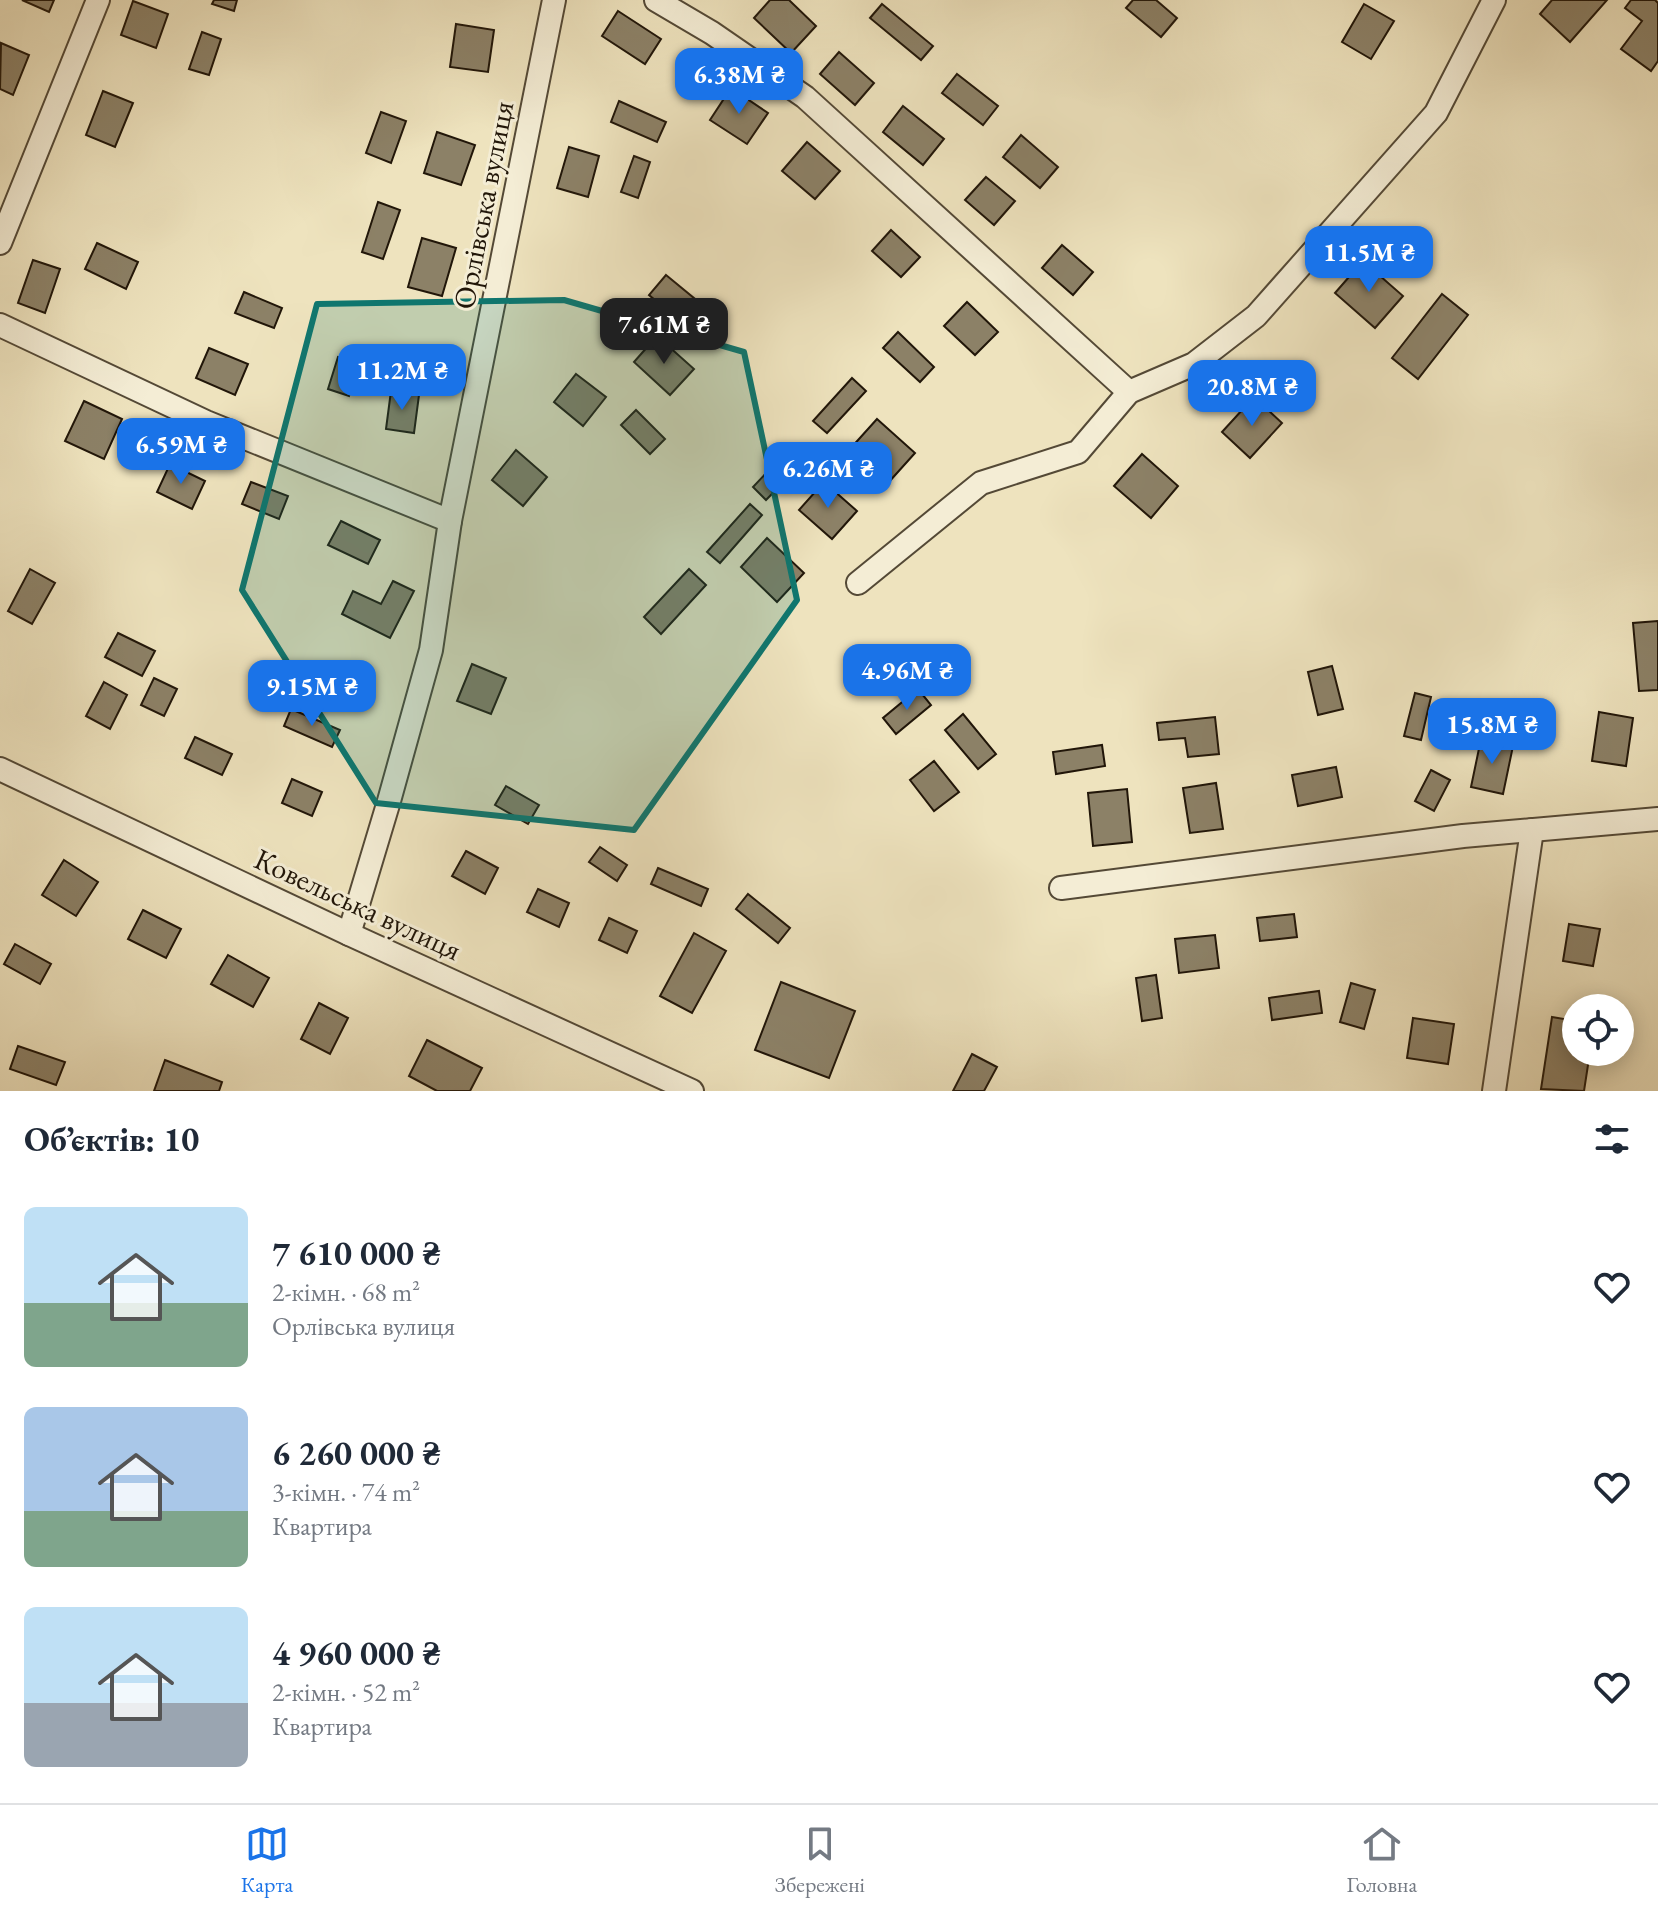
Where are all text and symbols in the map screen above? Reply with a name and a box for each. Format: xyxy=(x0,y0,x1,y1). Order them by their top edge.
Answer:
pin: 6.38M ₴ xyxy=(665,48,813,116)
text: 6.38M ₴ xyxy=(693,57,785,91)
street label: Орлівська вулиця xyxy=(444,98,522,312)
pin: 11.5M ₴ xyxy=(1295,226,1443,294)
text: 11.5M ₴ xyxy=(1323,235,1415,269)
pin: 7.61M ₴ xyxy=(590,298,738,366)
text: 7.61M ₴ xyxy=(618,307,710,341)
pin: 11.2M ₴ xyxy=(328,344,476,412)
text: 11.2M ₴ xyxy=(356,353,448,387)
pin: 20.8M ₴ xyxy=(1178,360,1326,428)
text: 20.8M ₴ xyxy=(1206,369,1298,403)
pin: 6.59M ₴ xyxy=(107,418,255,486)
text: 6.59M ₴ xyxy=(135,427,227,461)
pin: 6.26M ₴ xyxy=(754,442,902,510)
text: 6.26M ₴ xyxy=(782,451,874,485)
pin: 4.96M ₴ xyxy=(833,644,981,712)
text: 4.96M ₴ xyxy=(861,653,953,687)
pin: 9.15M ₴ xyxy=(238,660,386,728)
text: 9.15M ₴ xyxy=(266,669,358,703)
pin: 15.8M ₴ xyxy=(1418,698,1566,766)
text: 15.8M ₴ xyxy=(1446,707,1538,741)
street label: Ковельська вулиця xyxy=(248,839,468,969)
map controls xyxy=(1562,994,1634,1066)
button: locate xyxy=(1562,994,1634,1066)
text: Об’єктів: 10 xyxy=(24,1117,199,1161)
icon: filters xyxy=(1590,1117,1634,1161)
text: 7 610 000 ₴ xyxy=(272,1231,441,1275)
icon: home xyxy=(88,1239,184,1335)
icon: heart xyxy=(1590,1265,1634,1309)
text: 2-кімн. · 68 m² xyxy=(272,1275,420,1309)
text: Орлівська вулиця xyxy=(272,1309,455,1343)
text: 6 260 000 ₴ xyxy=(272,1431,441,1475)
icon: home xyxy=(88,1439,184,1535)
icon: heart xyxy=(1590,1465,1634,1509)
text: 3-кімн. · 74 m² xyxy=(272,1475,420,1509)
text: Квартира xyxy=(272,1509,372,1543)
text: 4 960 000 ₴ xyxy=(272,1631,441,1675)
icon: home xyxy=(88,1639,184,1735)
icon: heart xyxy=(1590,1665,1634,1709)
text: 2-кімн. · 52 m² xyxy=(272,1675,420,1709)
text: Квартира xyxy=(272,1709,372,1743)
tab: Карта xyxy=(241,1822,293,1899)
tab: Збережені xyxy=(775,1822,865,1899)
tab: Головна xyxy=(1346,1822,1417,1899)

